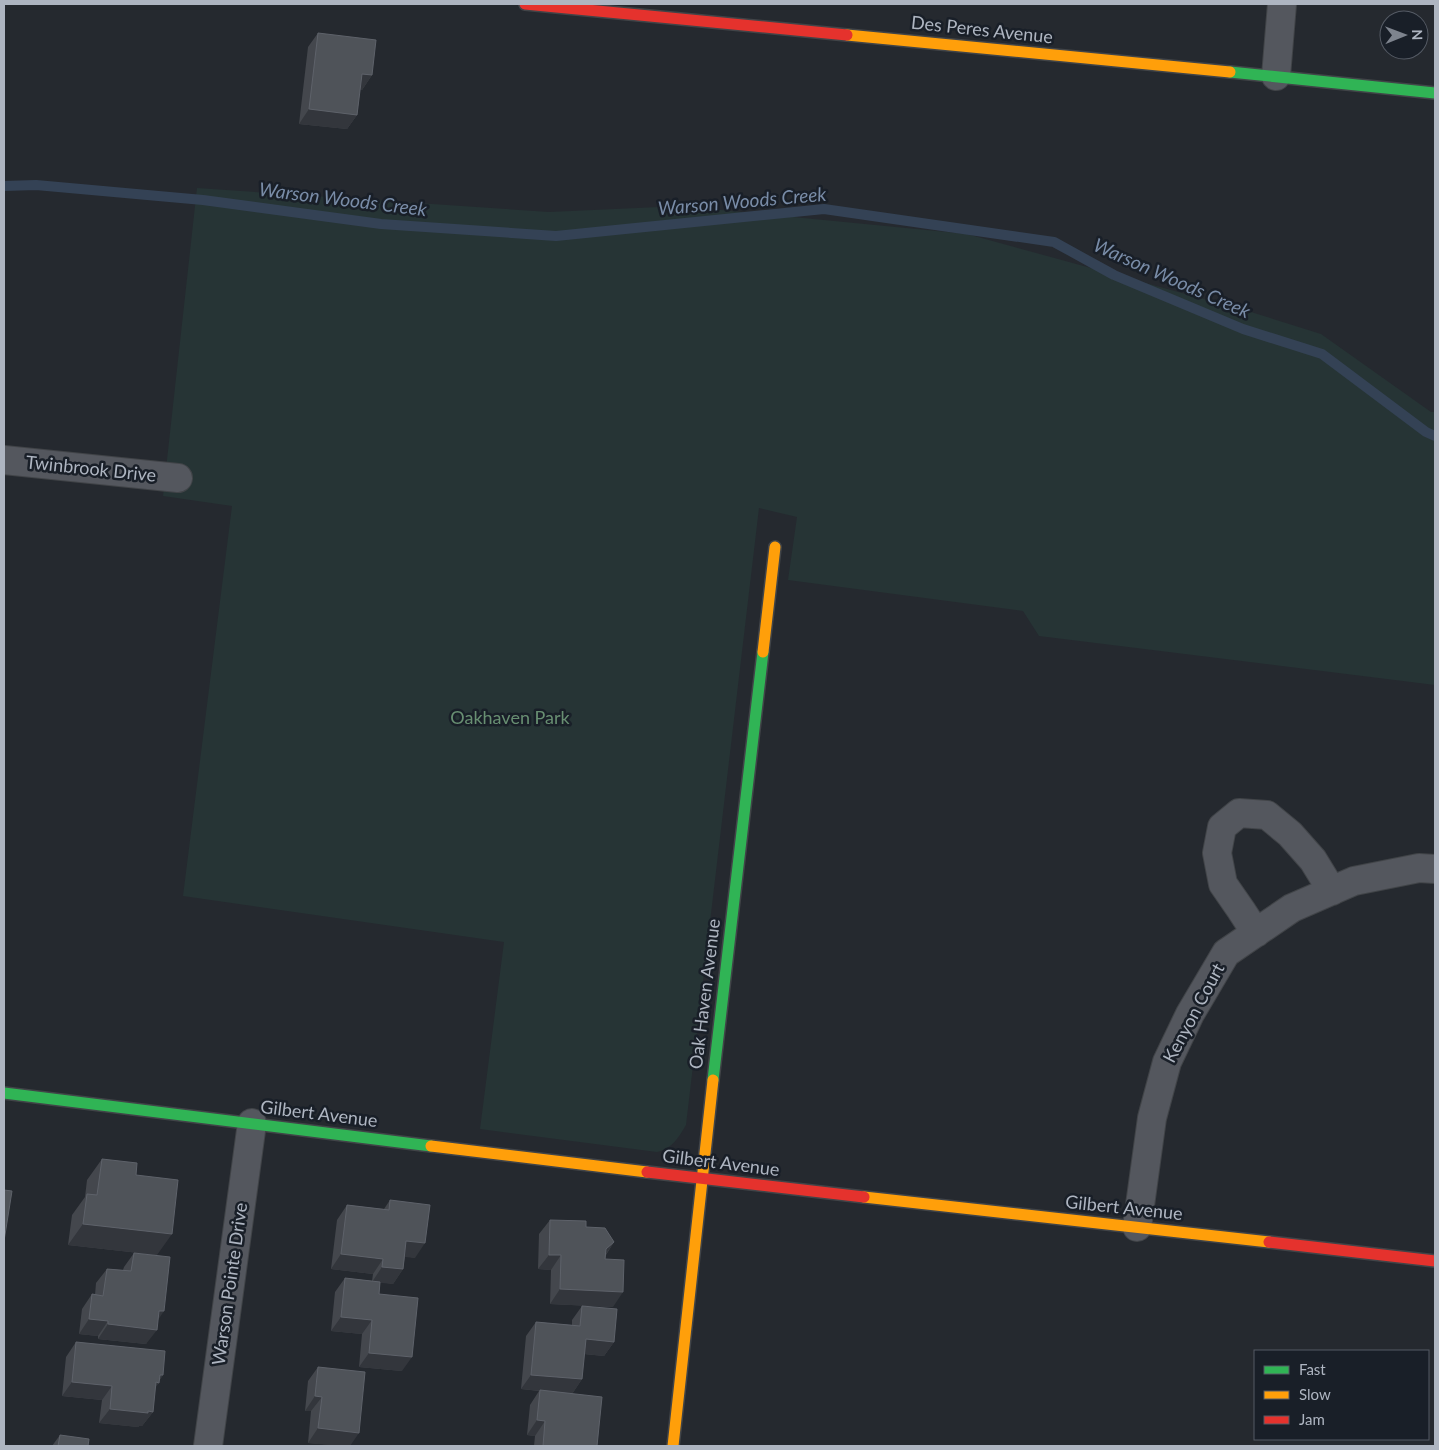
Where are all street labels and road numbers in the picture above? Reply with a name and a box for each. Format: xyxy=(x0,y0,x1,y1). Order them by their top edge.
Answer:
street label: Des Peres Avenue xyxy=(910,11,1054,47)
street label: Twinbrook Drive xyxy=(25,450,157,486)
street label: Oak Haven Avenue xyxy=(684,917,724,1070)
street label: Kenyon Court xyxy=(1158,959,1229,1066)
street label: Gilbert Avenue xyxy=(259,1095,379,1131)
street label: Gilbert Avenue xyxy=(661,1144,781,1180)
street label: Gilbert Avenue xyxy=(1064,1190,1184,1224)
street label: Warson Pointe Drive xyxy=(207,1201,251,1367)

